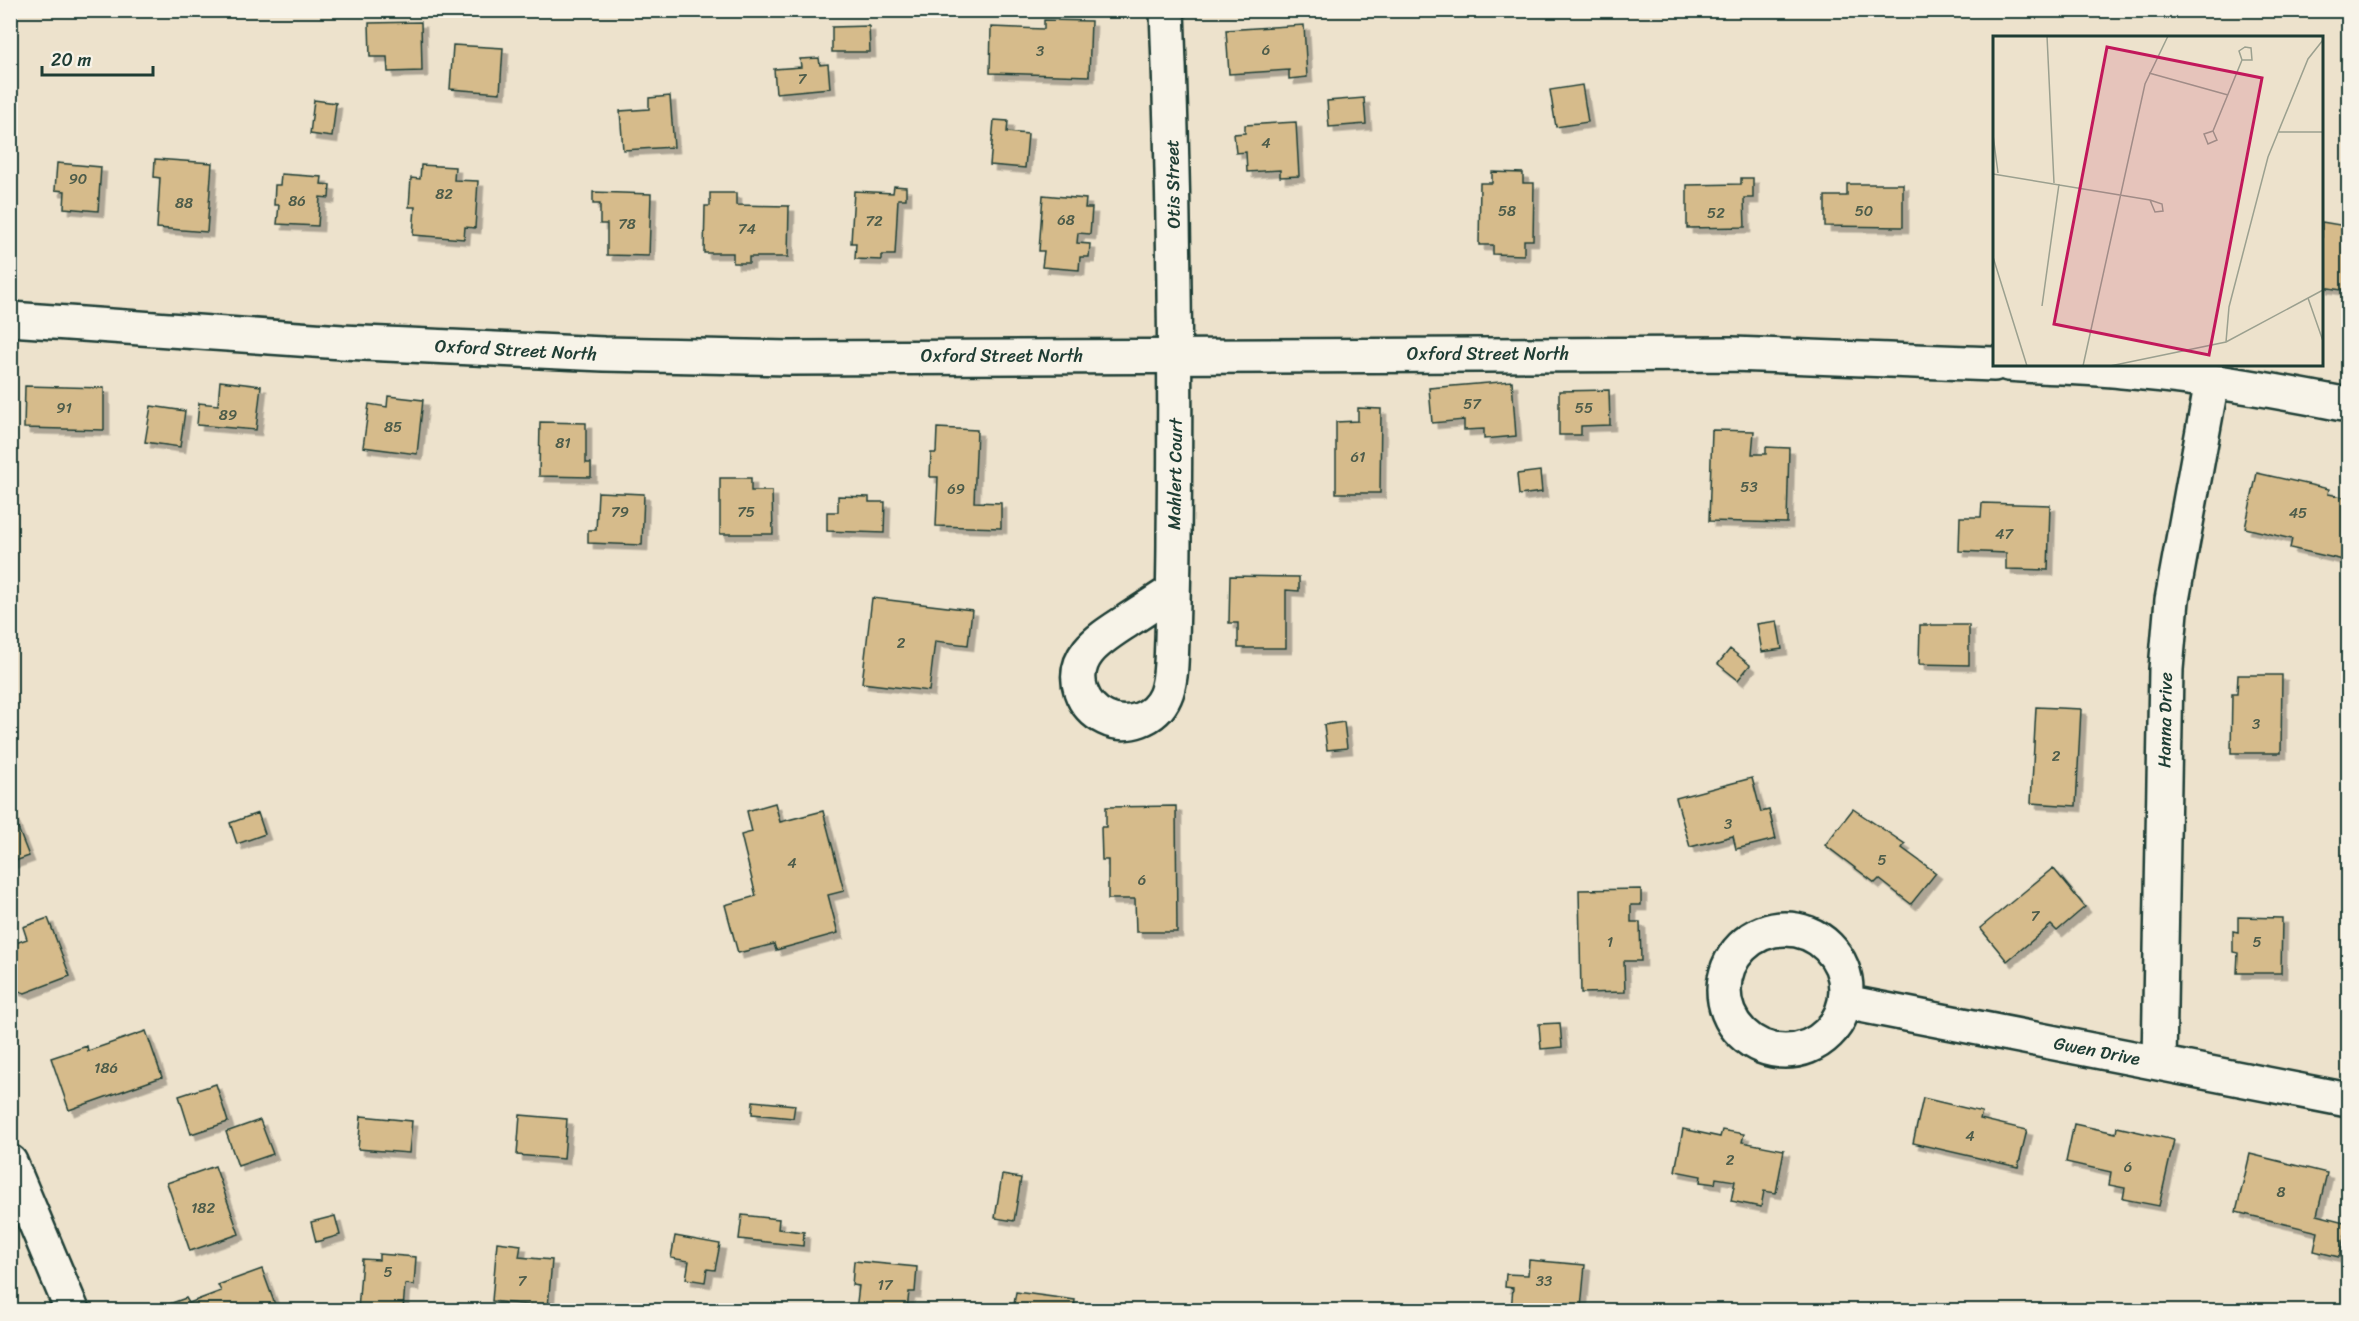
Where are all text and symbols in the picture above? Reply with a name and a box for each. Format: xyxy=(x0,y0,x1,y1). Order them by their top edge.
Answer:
inset map xyxy=(1993,36,2323,366)
house number: 6 xyxy=(1262,37,1270,63)
house number: 3 xyxy=(1036,38,1044,64)
scale bar xyxy=(42,39,153,77)
text: 20 m xyxy=(51,44,91,76)
house number: 7 xyxy=(798,66,808,92)
house number: 4 xyxy=(1261,130,1271,156)
street label: Otis Street xyxy=(1156,139,1190,229)
house number: 90 xyxy=(69,166,87,192)
house number: 82 xyxy=(435,181,453,207)
house number: 86 xyxy=(288,188,306,214)
house number: 88 xyxy=(175,190,193,216)
house number: 58 xyxy=(1498,198,1516,224)
house number: 50 xyxy=(1855,198,1873,224)
house number: 52 xyxy=(1707,200,1725,226)
house number: 68 xyxy=(1057,207,1075,233)
house number: 72 xyxy=(865,208,883,234)
house number: 78 xyxy=(618,211,636,237)
house number: 74 xyxy=(738,216,756,242)
street label: Oxford Street North xyxy=(434,330,598,370)
street label: Oxford Street North xyxy=(1407,338,1569,370)
street label: Oxford Street North xyxy=(921,340,1083,372)
house number: 57 xyxy=(1463,391,1482,417)
house number: 91 xyxy=(56,395,72,421)
house number: 55 xyxy=(1575,395,1593,421)
house number: 89 xyxy=(219,402,237,428)
house number: 85 xyxy=(384,414,402,440)
street label: Mahlert Court xyxy=(1158,417,1192,530)
house number: 81 xyxy=(555,430,571,456)
house number: 61 xyxy=(1351,444,1365,470)
house number: 53 xyxy=(1740,474,1758,500)
house number: 69 xyxy=(947,476,965,502)
house number: 79 xyxy=(611,499,629,525)
house number: 75 xyxy=(737,499,755,525)
house number: 45 xyxy=(2289,500,2307,526)
house number: 47 xyxy=(1995,521,2014,547)
house number: 2 xyxy=(897,630,906,656)
street label: Hanna Drive xyxy=(2148,672,2182,768)
house number: 3 xyxy=(2252,711,2260,737)
house number: 2 xyxy=(2052,743,2061,769)
house number: 3 xyxy=(1724,811,1732,837)
house number: 5 xyxy=(1877,847,1887,873)
house number: 4 xyxy=(787,850,797,876)
house number: 6 xyxy=(1138,867,1146,893)
house number: 7 xyxy=(2031,903,2041,929)
house number: 1 xyxy=(1607,929,1613,955)
house number: 5 xyxy=(2252,929,2262,955)
street label: Gwen Drive xyxy=(2051,1027,2143,1075)
house number: 186 xyxy=(94,1055,118,1081)
house number: 4 xyxy=(1965,1123,1975,1149)
house number: 2 xyxy=(1726,1147,1735,1173)
house number: 6 xyxy=(2124,1154,2132,1180)
house number: 8 xyxy=(2276,1179,2286,1205)
house number: 182 xyxy=(191,1195,215,1221)
house number: 5 xyxy=(383,1259,393,1285)
house number: 7 xyxy=(518,1268,528,1294)
house number: 33 xyxy=(1536,1268,1552,1294)
house number: 17 xyxy=(877,1272,894,1298)

